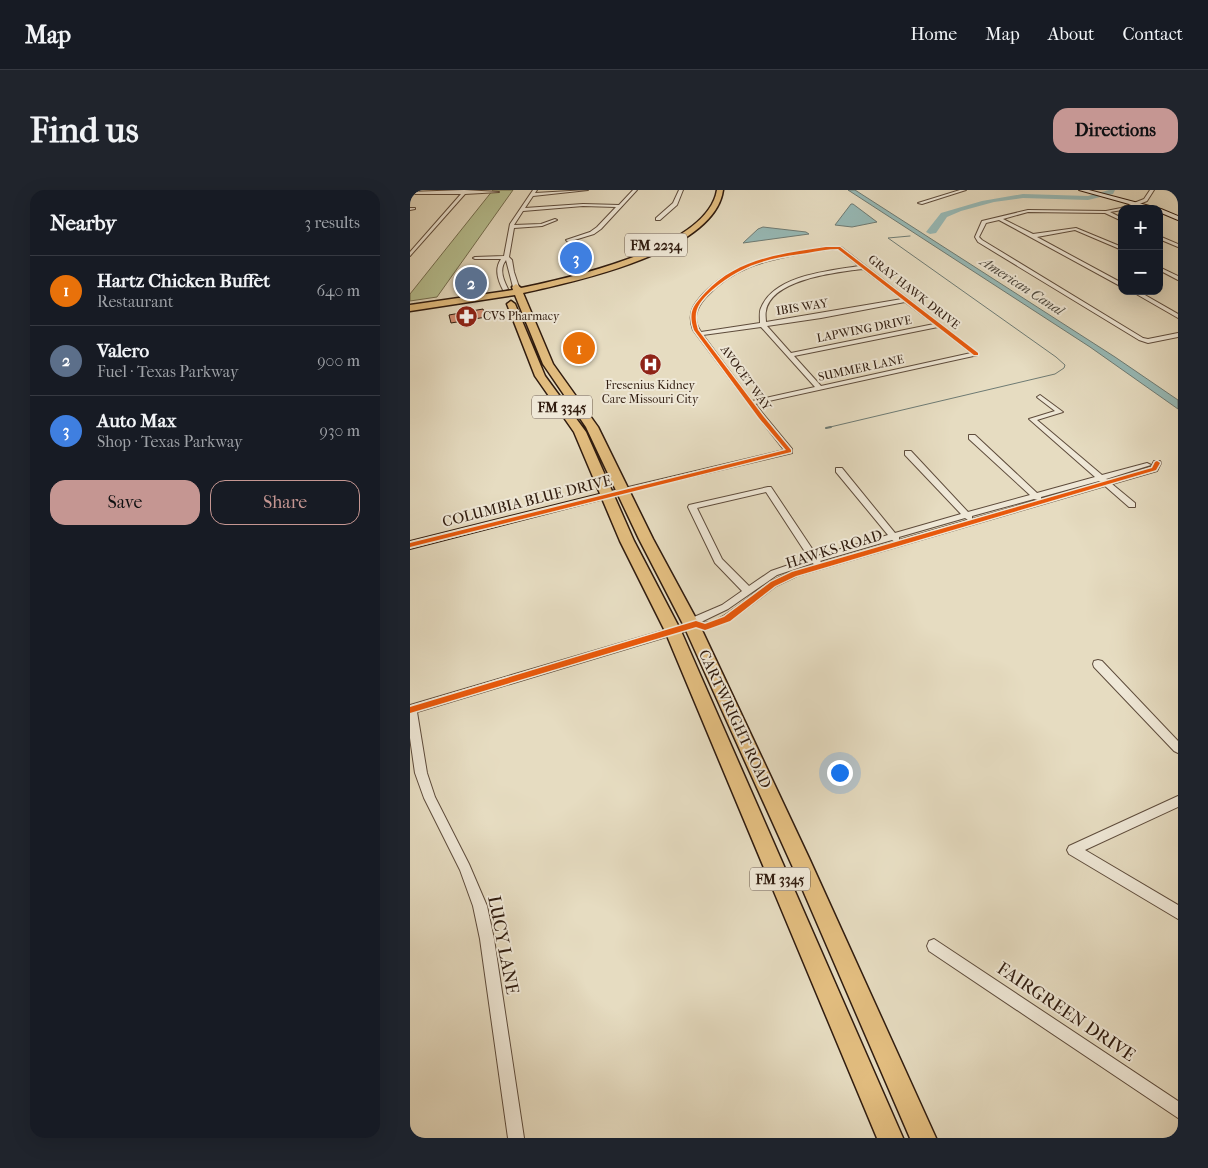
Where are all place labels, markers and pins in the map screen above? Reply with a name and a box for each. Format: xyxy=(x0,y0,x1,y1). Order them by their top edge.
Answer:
pin: 3 xyxy=(560,239,592,277)
pin: 2 xyxy=(455,264,487,302)
pharmacy icon: CVS Pharmacy xyxy=(455,304,479,328)
place label: CVS Pharmacy xyxy=(483,309,560,323)
pin: 1 xyxy=(563,329,595,367)
hospital icon: Fresenius Kidney Care Missouri City xyxy=(638,352,662,376)
place label: Fresenius Kidney Care Missouri City xyxy=(602,378,699,406)

